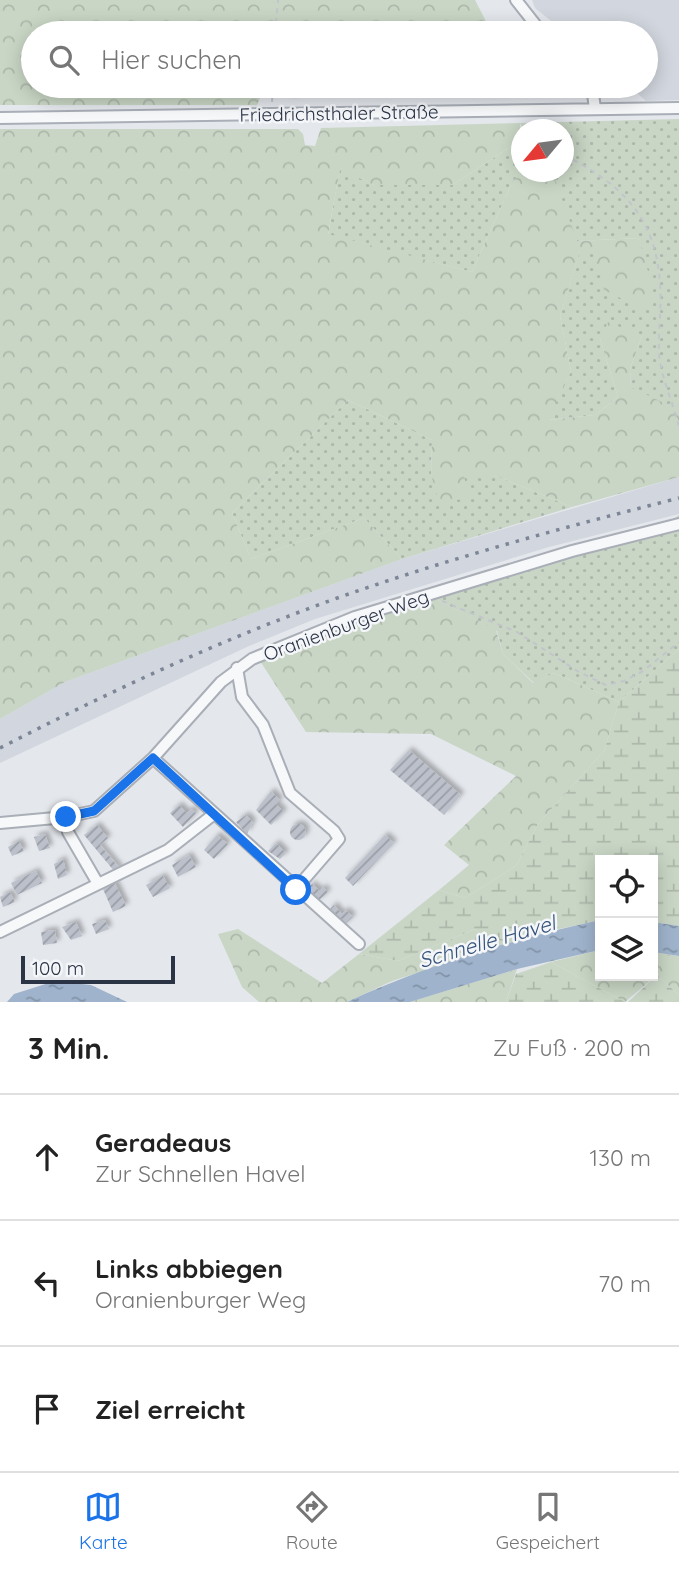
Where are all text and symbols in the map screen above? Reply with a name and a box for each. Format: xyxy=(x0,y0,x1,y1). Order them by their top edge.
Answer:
search box xyxy=(21,21,658,98)
icon: search xyxy=(45,41,83,79)
text: Hier suchen xyxy=(101,43,242,76)
street label: Friedrichsthaler Straße xyxy=(239,99,439,127)
north arrow xyxy=(511,119,574,182)
street label: Oranienburger Weg xyxy=(260,584,432,666)
route end xyxy=(50,801,81,832)
map controls xyxy=(595,855,658,981)
button: locate xyxy=(595,855,658,918)
route start xyxy=(280,874,311,905)
water label: Schnelle Havel xyxy=(415,909,560,973)
button: layers xyxy=(595,918,658,981)
scale bar xyxy=(21,953,175,985)
text: 100 m xyxy=(32,956,84,980)
text: 3 Min. xyxy=(28,1029,110,1067)
text: Zu Fuß · 200 m xyxy=(493,1033,651,1062)
text: Geradeaus xyxy=(95,1126,231,1159)
icon: ahead xyxy=(28,1138,66,1176)
text: 130 m xyxy=(589,1143,651,1172)
text: Zur Schnellen Havel xyxy=(95,1159,306,1188)
text: Links abbiegen xyxy=(95,1252,283,1285)
icon: left xyxy=(28,1264,66,1302)
text: 70 m xyxy=(598,1269,651,1298)
text: Oranienburger Weg xyxy=(95,1285,306,1314)
icon: arrive xyxy=(28,1390,66,1428)
text: Ziel erreicht xyxy=(95,1393,246,1426)
tab: Karte xyxy=(79,1488,128,1554)
tab: Route xyxy=(286,1488,338,1554)
tab: Gespeichert xyxy=(496,1488,600,1554)

